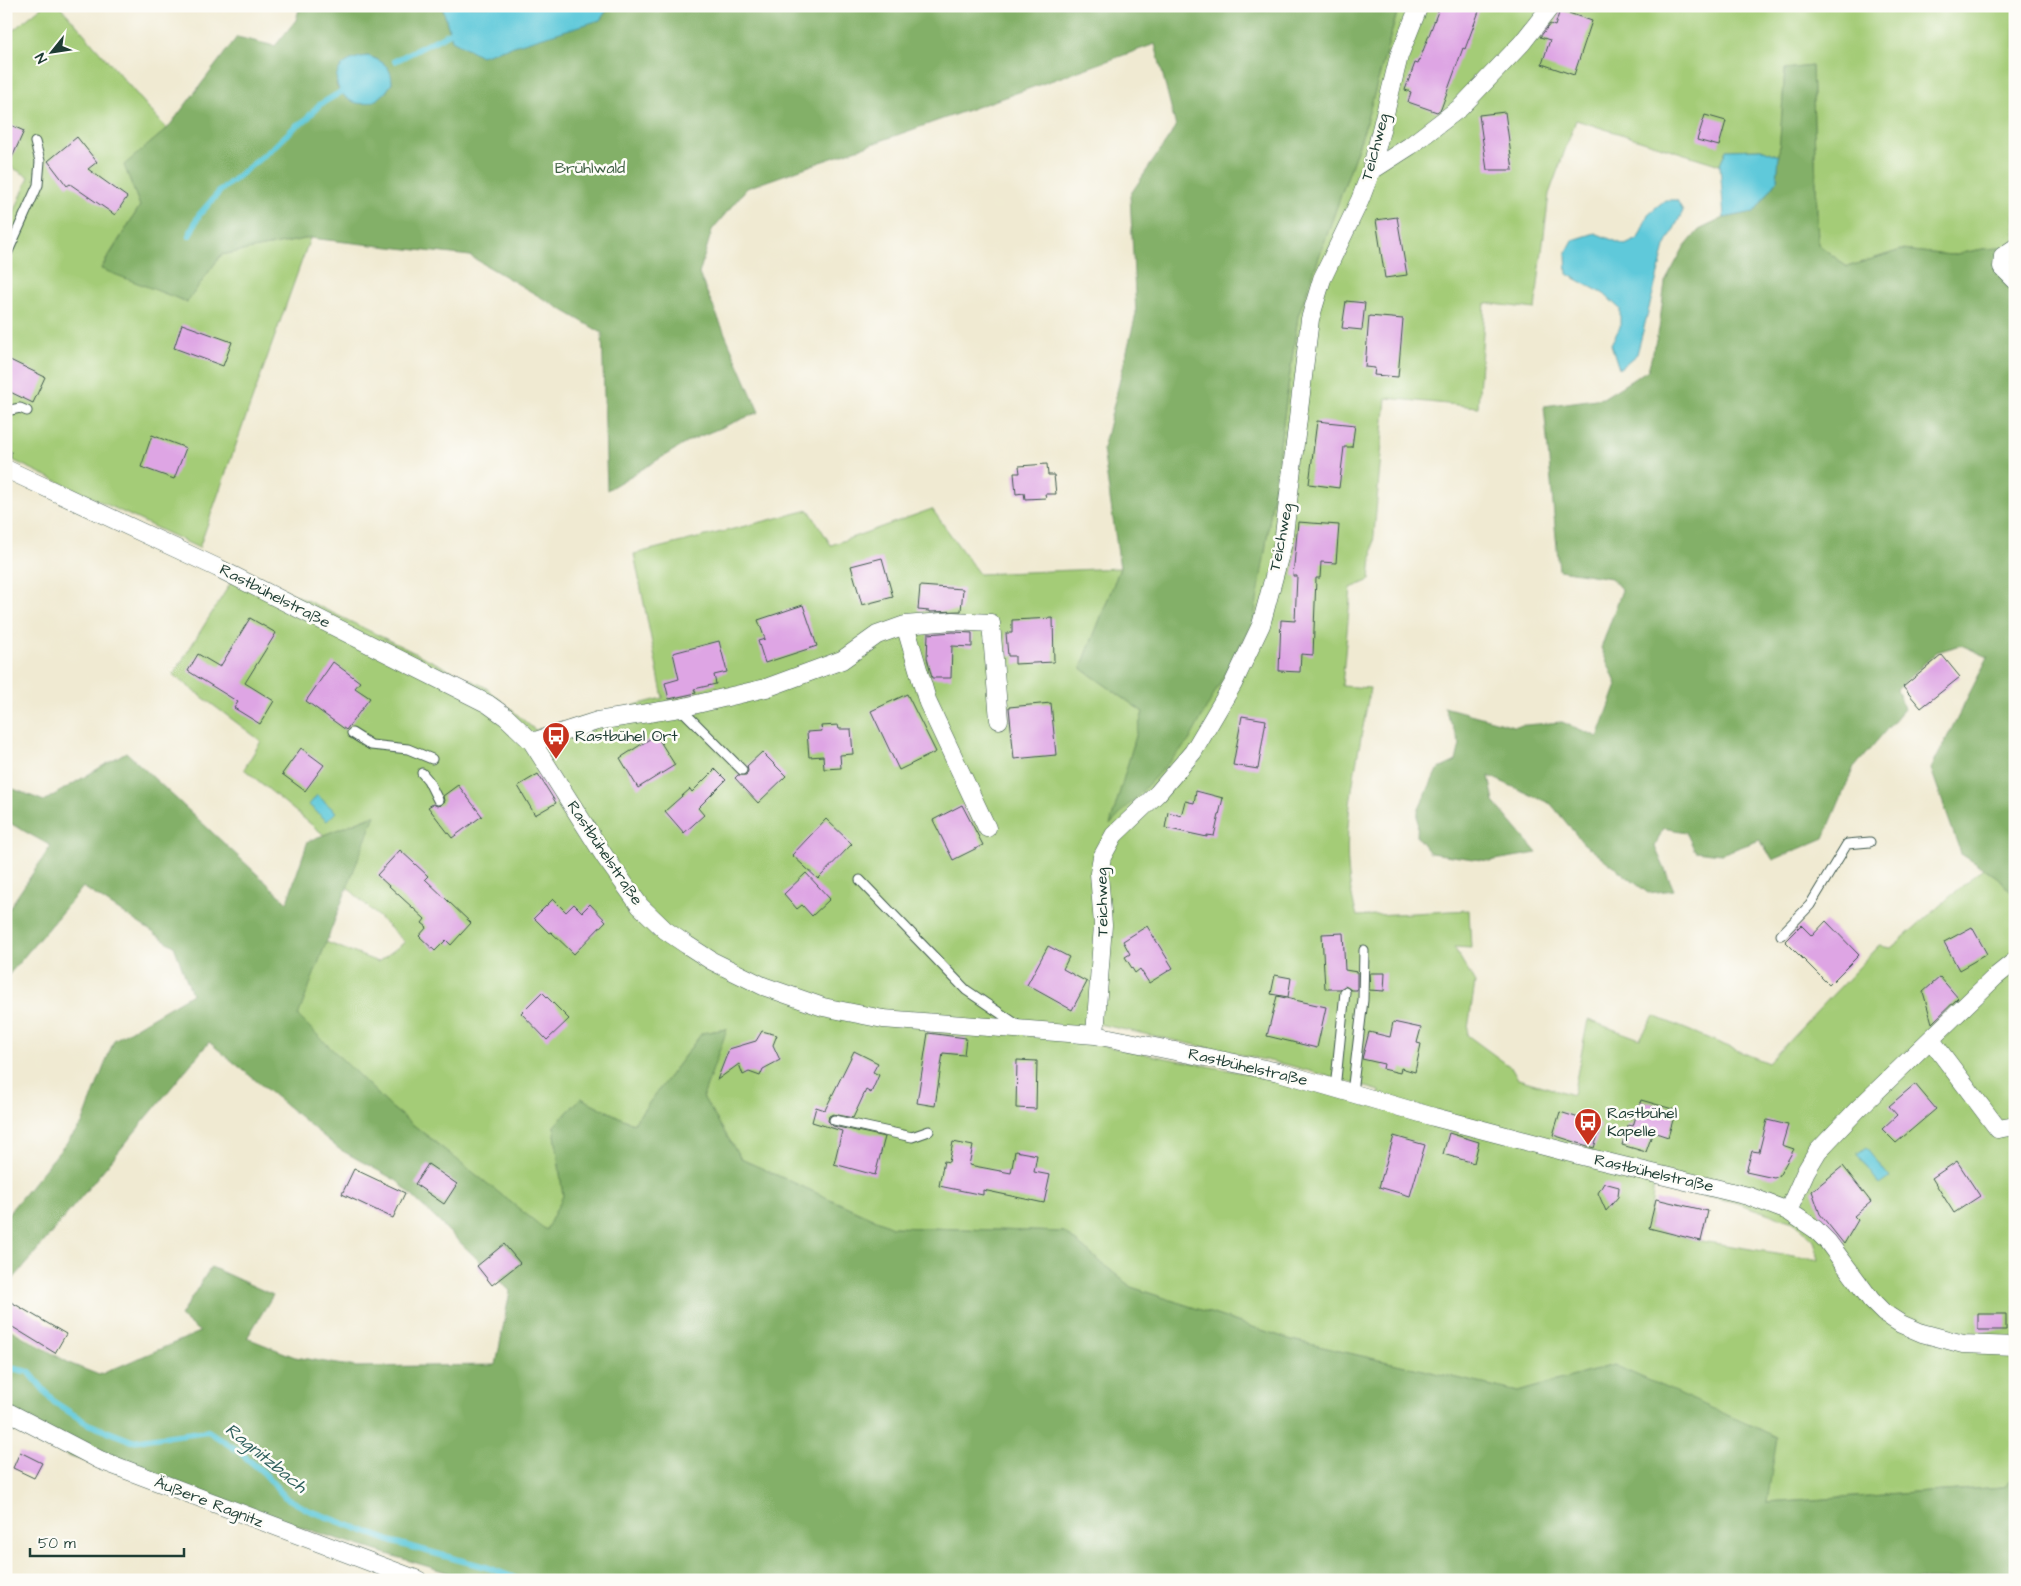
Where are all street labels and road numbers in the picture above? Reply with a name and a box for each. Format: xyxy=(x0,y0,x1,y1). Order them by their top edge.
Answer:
street label: Teichweg xyxy=(1355,111,1396,183)
street label: Teichweg xyxy=(1264,501,1299,573)
street label: Rastbühelstraße xyxy=(216,559,335,634)
street label: Rastbühelstraße xyxy=(562,796,648,910)
street label: Teichweg xyxy=(1090,867,1115,937)
street label: Rastbühelstraße xyxy=(1186,1043,1310,1091)
street label: Rastbühelstraße xyxy=(1592,1149,1716,1197)
street label: Äußere Ragnitz xyxy=(151,1471,267,1534)

